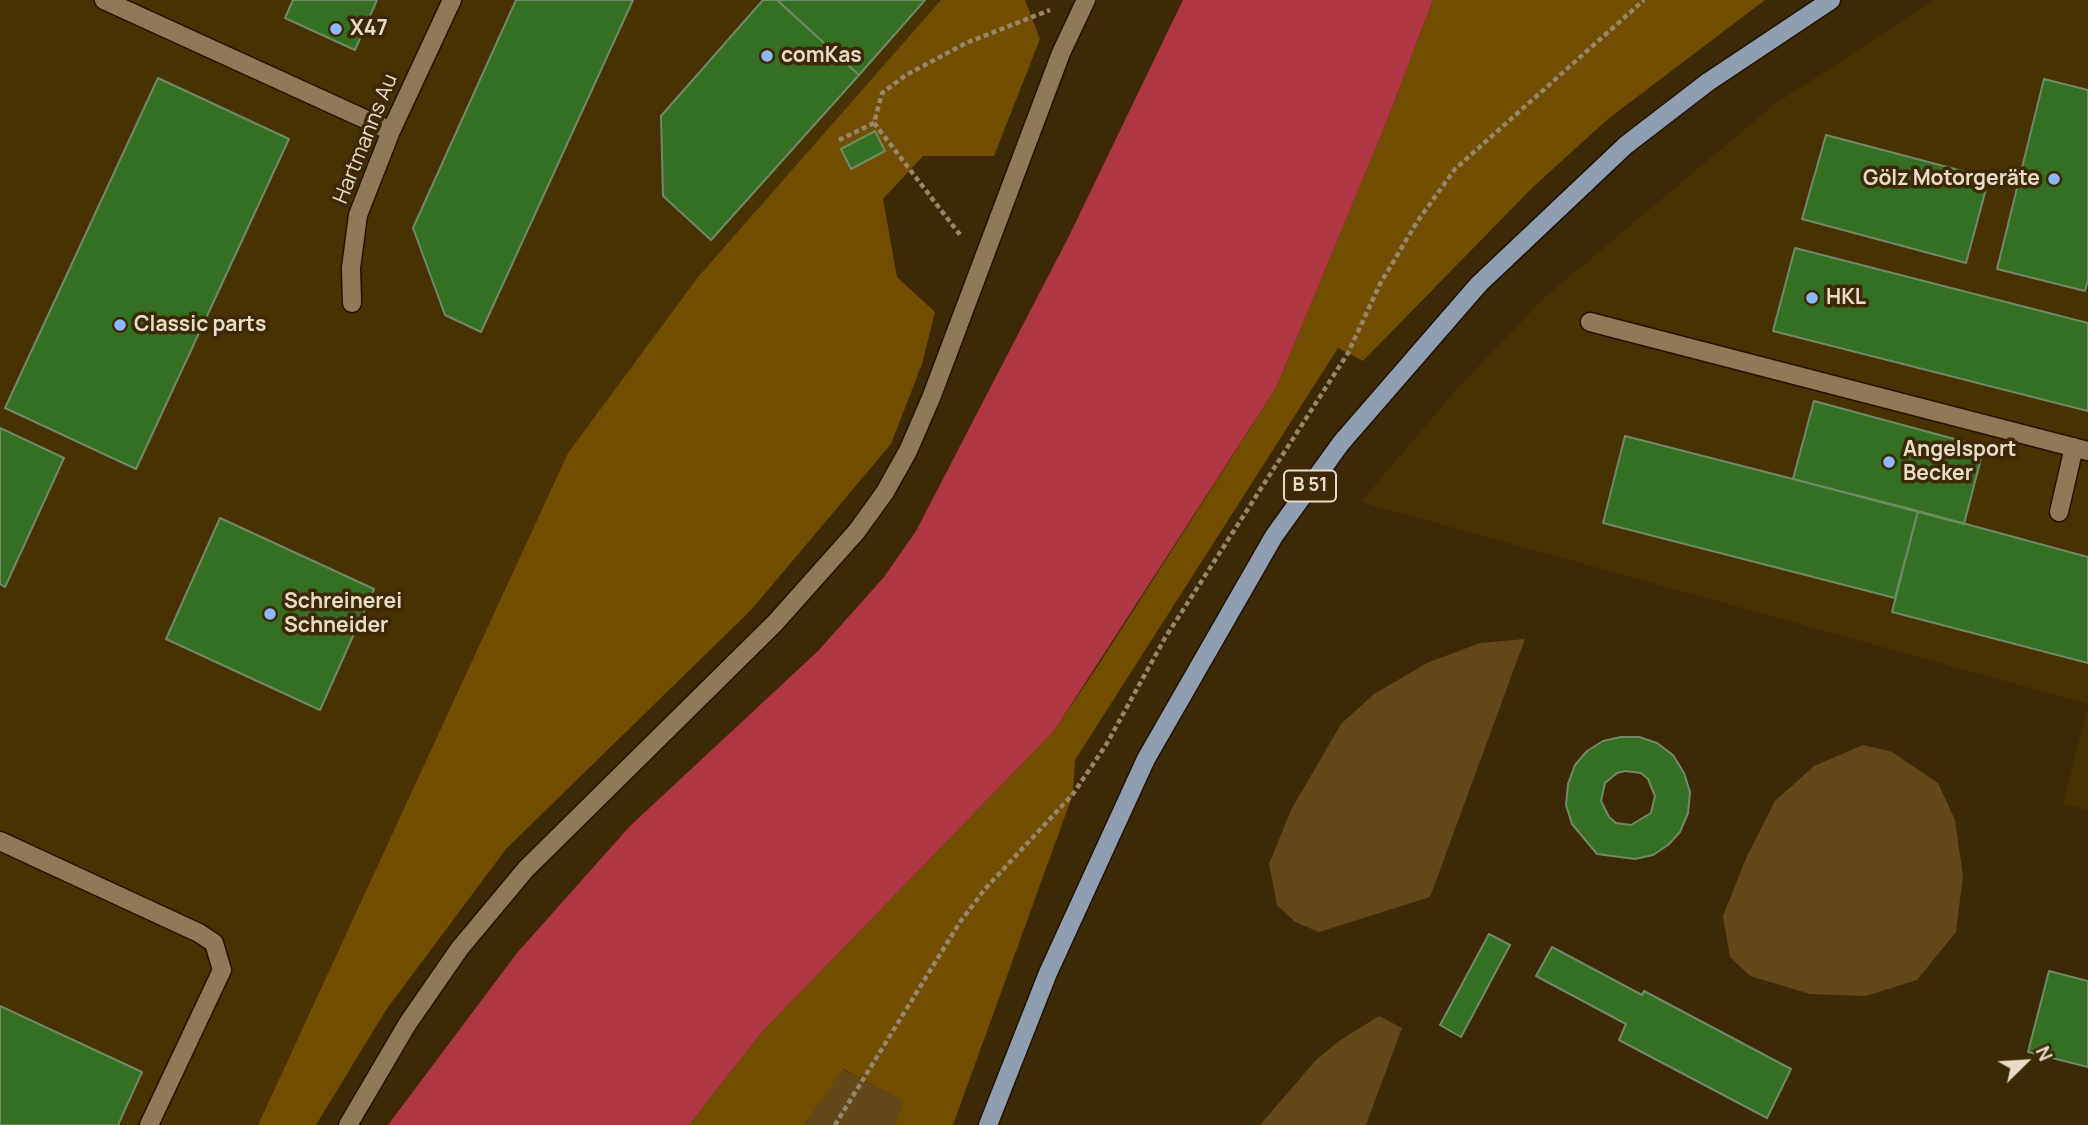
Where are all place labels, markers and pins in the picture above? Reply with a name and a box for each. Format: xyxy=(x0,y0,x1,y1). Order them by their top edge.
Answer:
place label: X47 xyxy=(350,16,388,42)
marker: X47 xyxy=(328,21,344,37)
place label: comKas xyxy=(781,43,862,69)
marker: comKas xyxy=(759,48,775,64)
place label: Gölz Motorgeräte xyxy=(1863,166,2040,192)
marker: Gölz Motorgeräte xyxy=(2046,171,2062,187)
place label: HKL xyxy=(1826,285,1866,311)
marker: HKL xyxy=(1804,290,1820,306)
place label: Classic parts xyxy=(134,312,266,338)
marker: Classic parts xyxy=(112,317,128,333)
place label: Angelsport Becker xyxy=(1903,437,2016,487)
marker: Angelsport Becker xyxy=(1881,454,1897,470)
place label: Schreinerei Schneider xyxy=(284,589,402,639)
marker: Schreinerei Schneider xyxy=(262,606,278,622)

